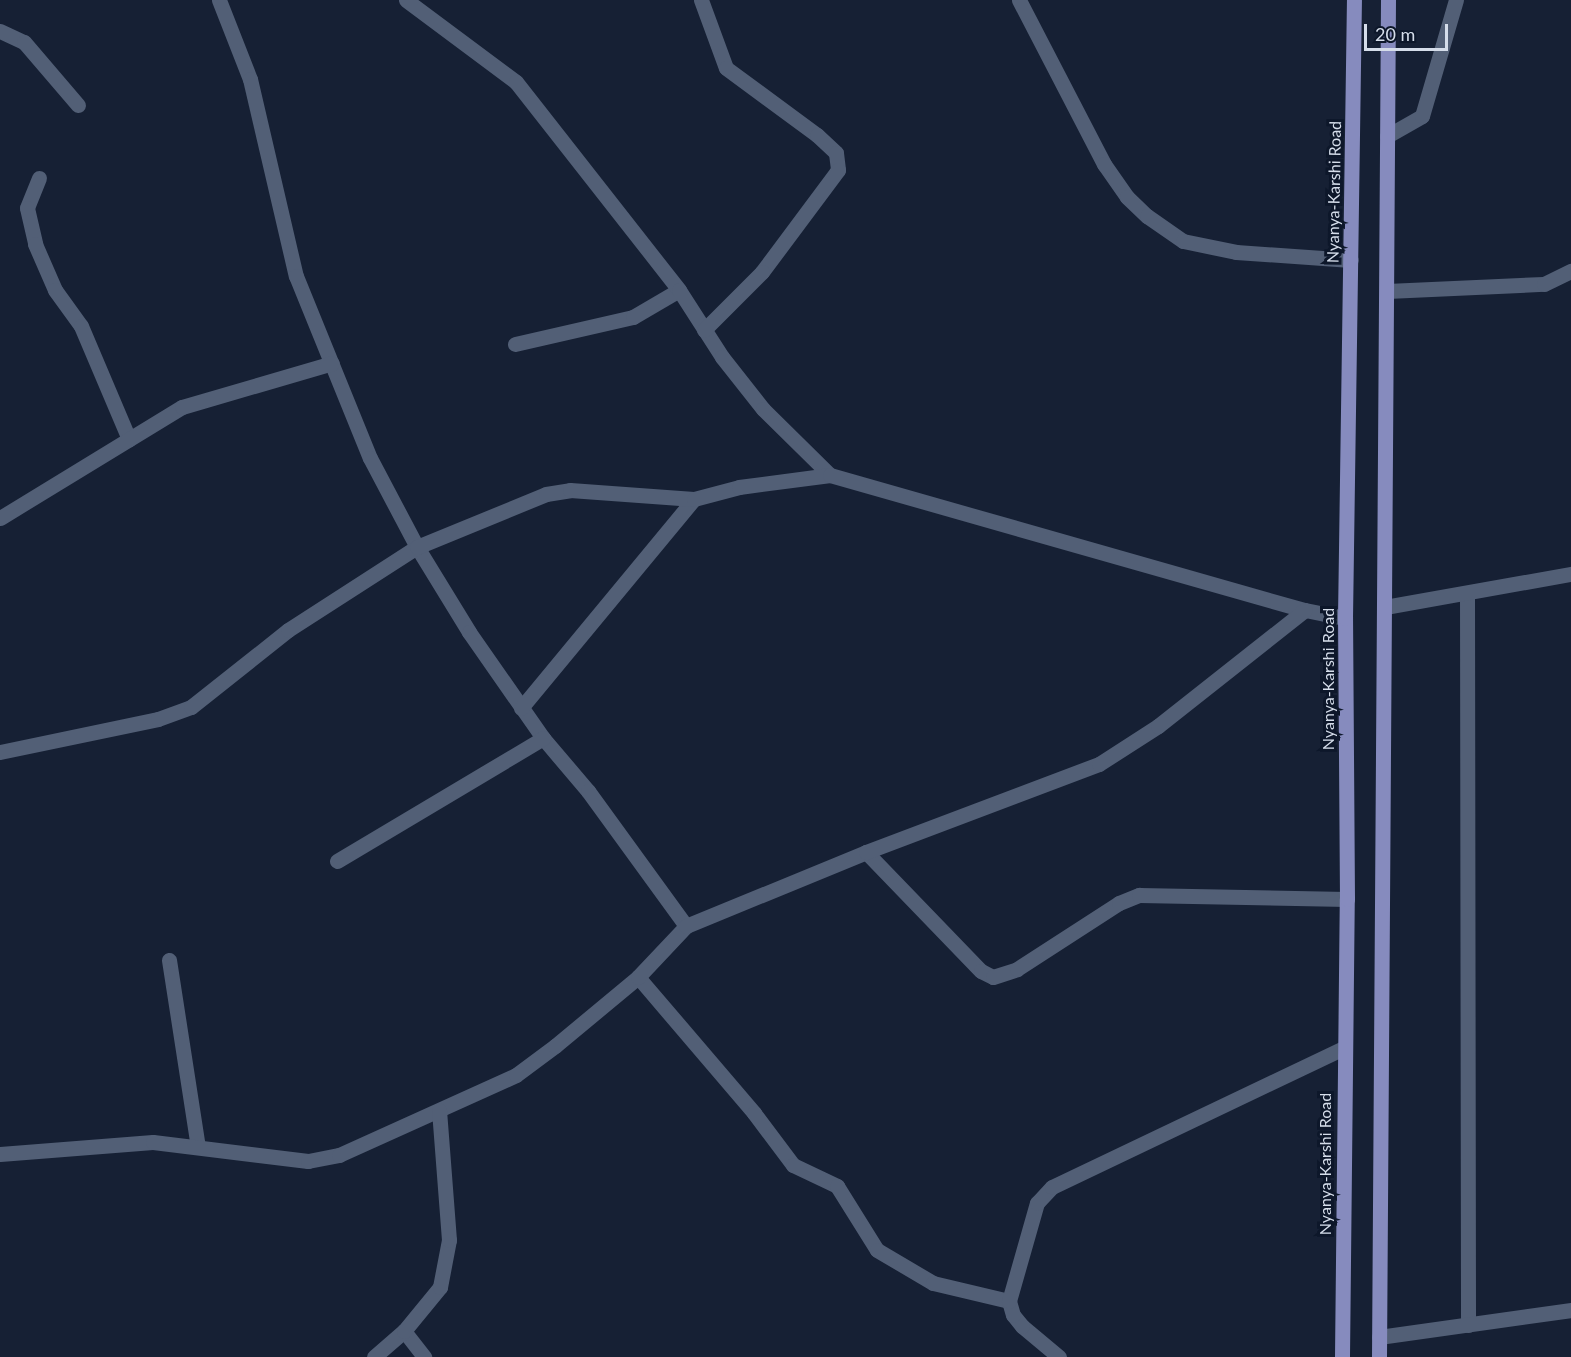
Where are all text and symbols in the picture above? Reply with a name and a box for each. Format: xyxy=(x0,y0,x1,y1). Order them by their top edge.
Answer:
scale bar xyxy=(1367,12,1451,50)
text: 20 m xyxy=(1375,23,1415,45)
street label: Nyanya-Karshi Road xyxy=(1323,121,1345,263)
street label: Nyanya-Karshi Road xyxy=(1318,608,1338,750)
street label: Nyanya-Karshi Road xyxy=(1315,1093,1335,1235)

